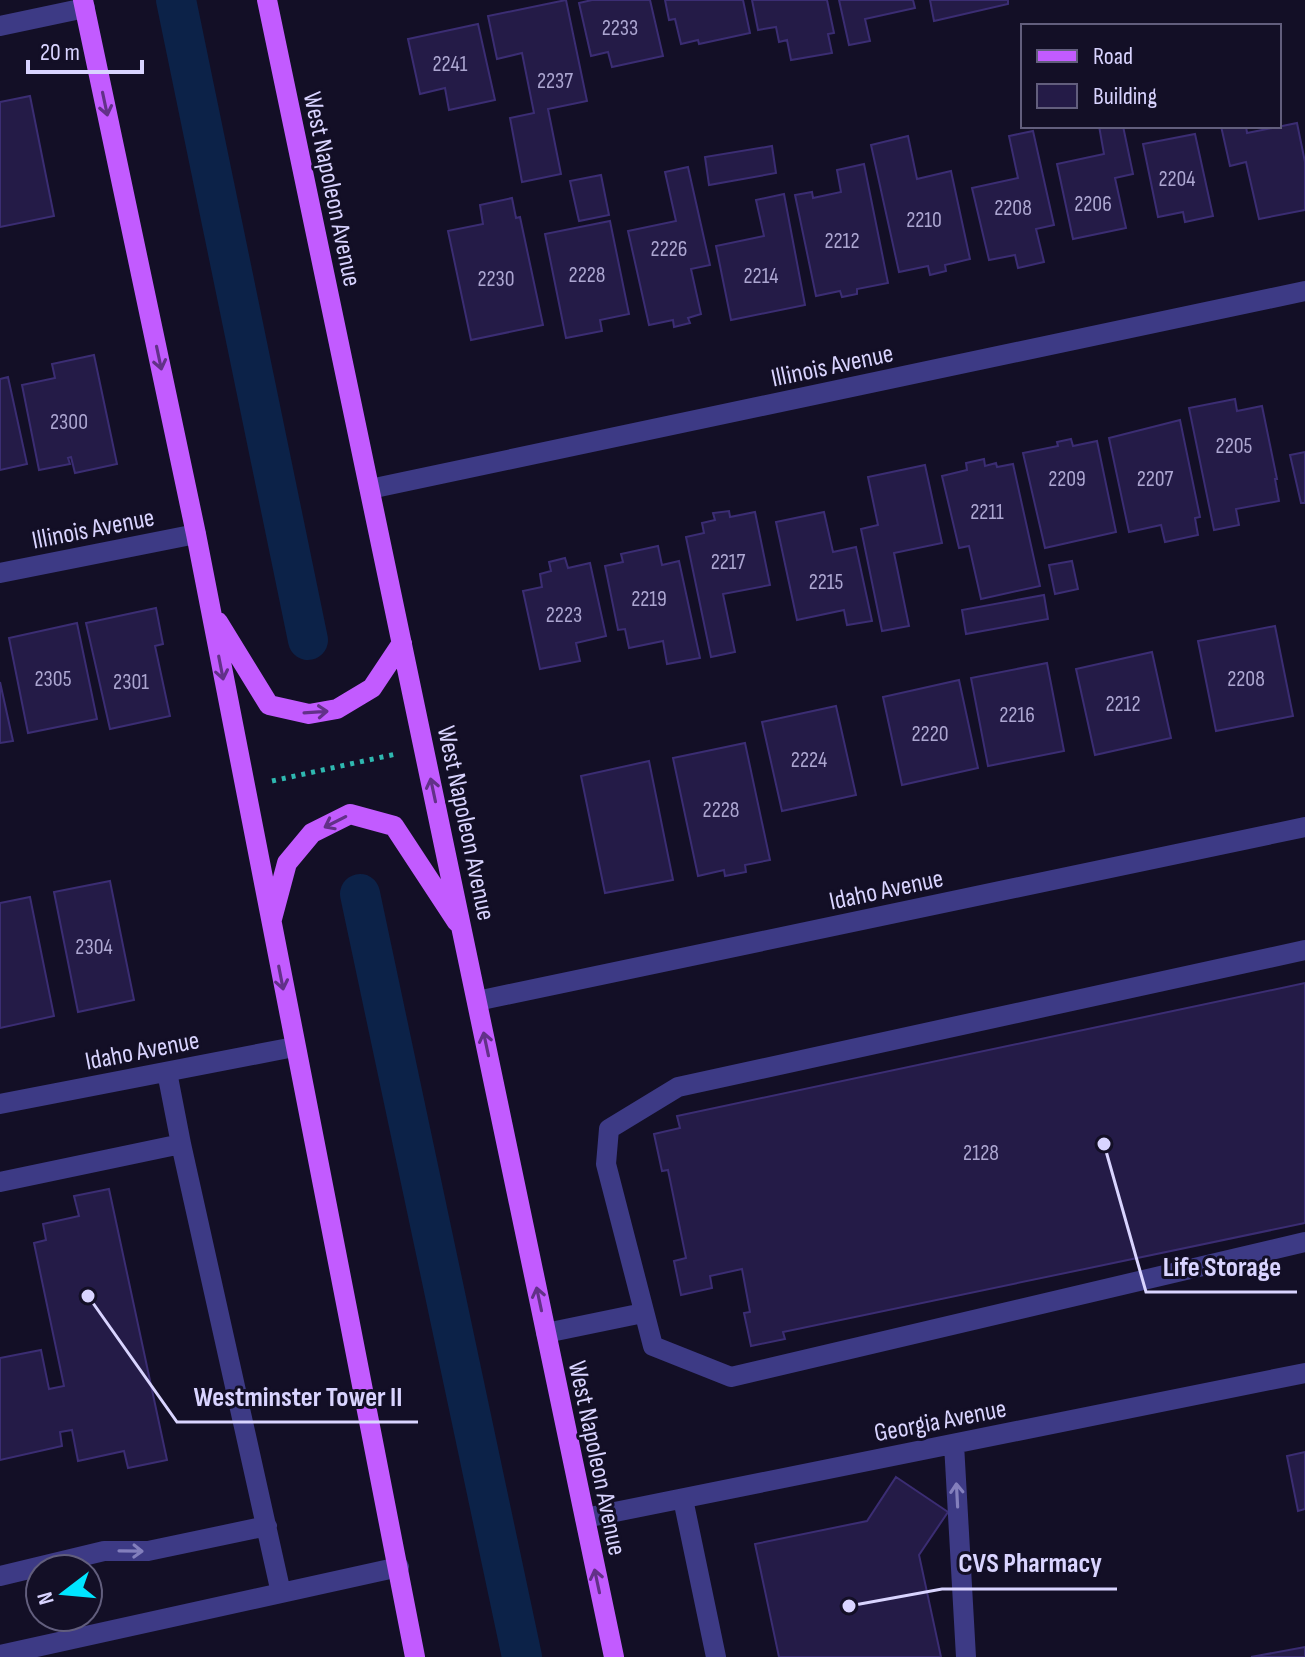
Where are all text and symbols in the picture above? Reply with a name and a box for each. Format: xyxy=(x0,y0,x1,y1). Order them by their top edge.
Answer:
house number: 2233 xyxy=(602,15,638,42)
scale bar xyxy=(28,24,142,74)
legend xyxy=(1021,24,1281,128)
text: 20 m xyxy=(40,38,80,67)
text: Road xyxy=(1093,42,1133,71)
house number: 2241 xyxy=(433,51,468,78)
house number: 2237 xyxy=(537,68,573,95)
text: Building xyxy=(1093,82,1157,111)
street label: West Napoleon Avenue xyxy=(296,89,367,289)
one-way arrow xyxy=(98,90,113,116)
house number: 2204 xyxy=(1158,166,1196,193)
house number: 2206 xyxy=(1074,191,1112,218)
house number: 2208 xyxy=(994,195,1032,222)
house number: 2210 xyxy=(906,207,942,234)
house number: 2212 xyxy=(824,228,860,255)
house number: 2226 xyxy=(651,236,687,263)
house number: 2228 xyxy=(569,262,605,289)
house number: 2214 xyxy=(743,263,779,290)
house number: 2230 xyxy=(477,266,515,293)
street label: Illinois Avenue xyxy=(768,338,896,395)
one-way arrow xyxy=(152,345,167,370)
house number: 2300 xyxy=(50,409,88,436)
house number: 2205 xyxy=(1216,433,1253,460)
house number: 2209 xyxy=(1048,466,1086,493)
house number: 2207 xyxy=(1137,466,1174,493)
house number: 2211 xyxy=(970,499,1004,526)
street label: Illinois Avenue xyxy=(29,502,157,557)
house number: 2217 xyxy=(711,549,746,576)
house number: 2215 xyxy=(809,569,844,596)
house number: 2219 xyxy=(631,586,667,613)
house number: 2223 xyxy=(546,602,582,629)
one-way arrow xyxy=(215,655,230,680)
house number: 2305 xyxy=(35,666,72,693)
house number: 2208 xyxy=(1227,666,1265,693)
house number: 2301 xyxy=(113,669,149,696)
house number: 2212 xyxy=(1105,691,1141,718)
house number: 2216 xyxy=(999,702,1035,729)
one-way arrow xyxy=(302,704,329,719)
house number: 2220 xyxy=(911,721,949,748)
street label: West Napoleon Avenue xyxy=(430,723,501,923)
house number: 2224 xyxy=(791,747,827,774)
one-way arrow xyxy=(425,777,440,803)
house number: 2228 xyxy=(703,797,739,824)
one-way arrow xyxy=(323,814,347,830)
street label: Idaho Avenue xyxy=(826,863,946,918)
house number: 2304 xyxy=(75,934,113,961)
one-way arrow xyxy=(274,965,289,990)
street label: Idaho Avenue xyxy=(83,1025,202,1078)
one-way arrow xyxy=(478,1032,493,1057)
house number: 2128 xyxy=(963,1140,999,1167)
callout: Life Storage xyxy=(1146,1240,1297,1292)
text: Life Storage xyxy=(1163,1251,1281,1284)
one-way arrow xyxy=(531,1286,546,1312)
street label: West Napoleon Avenue xyxy=(561,1358,632,1558)
callout: Westminster Tower II xyxy=(177,1370,418,1422)
text: Westminster Tower II xyxy=(193,1381,403,1414)
street label: Georgia Avenue xyxy=(872,1393,1009,1449)
one-way arrow xyxy=(949,1482,964,1509)
callout: CVS Pharmacy xyxy=(942,1537,1117,1589)
one-way arrow xyxy=(117,1543,144,1559)
text: CVS Pharmacy xyxy=(958,1547,1102,1580)
north arrow xyxy=(24,1553,104,1633)
one-way arrow xyxy=(589,1568,604,1594)
text: N xyxy=(32,1589,61,1607)

